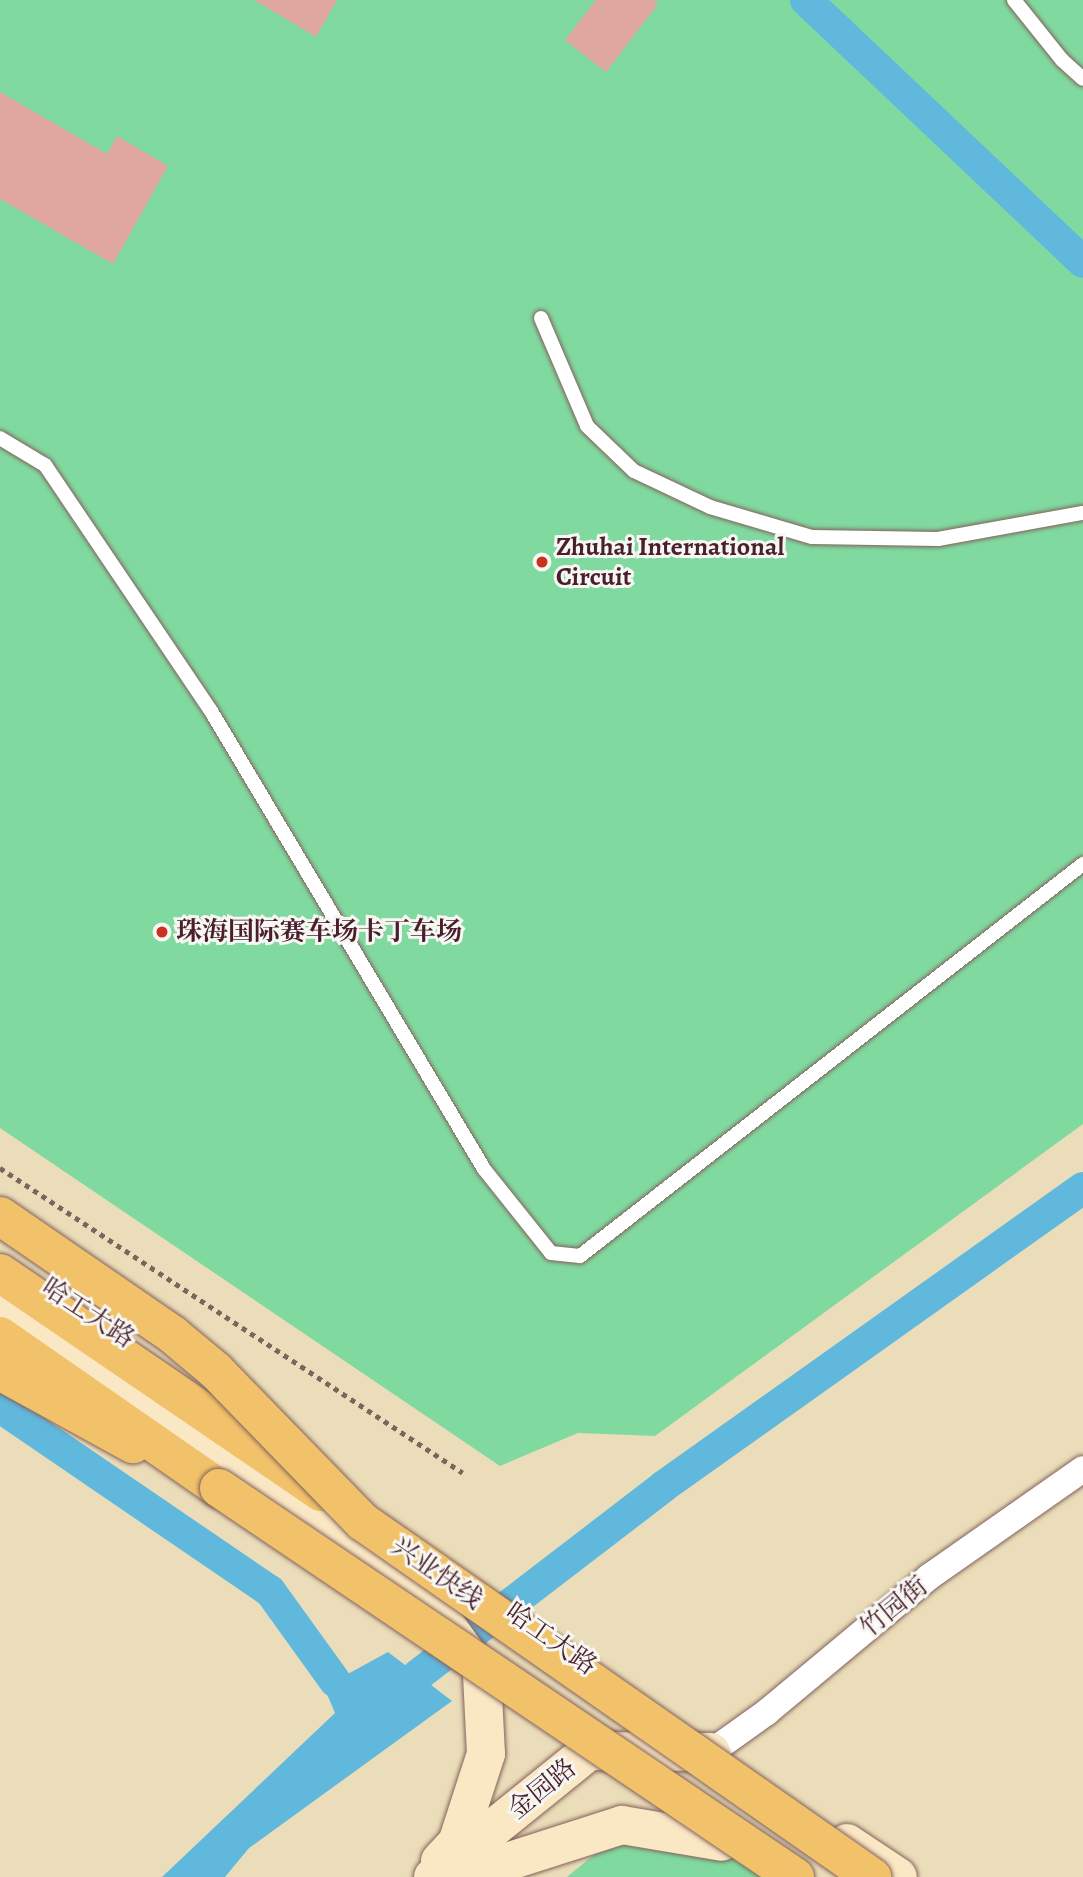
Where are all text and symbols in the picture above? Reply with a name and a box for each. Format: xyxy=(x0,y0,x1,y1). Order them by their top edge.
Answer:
place label: Zhuhai International Circuit xyxy=(556,531,784,592)
marker: Zhuhai International Circuit xyxy=(534,554,550,570)
place label: 珠海国际赛车场卡丁车场 xyxy=(176,916,462,948)
marker: 珠海国际赛车场卡丁车场 xyxy=(154,924,170,940)
street label: 哈工大路 xyxy=(36,1272,140,1354)
street label: 兴业快线 xyxy=(385,1530,489,1616)
street label: 竹园街 xyxy=(854,1570,934,1644)
street label: 哈工大路 xyxy=(499,1596,603,1682)
street label: 金园路 xyxy=(502,1752,582,1826)

